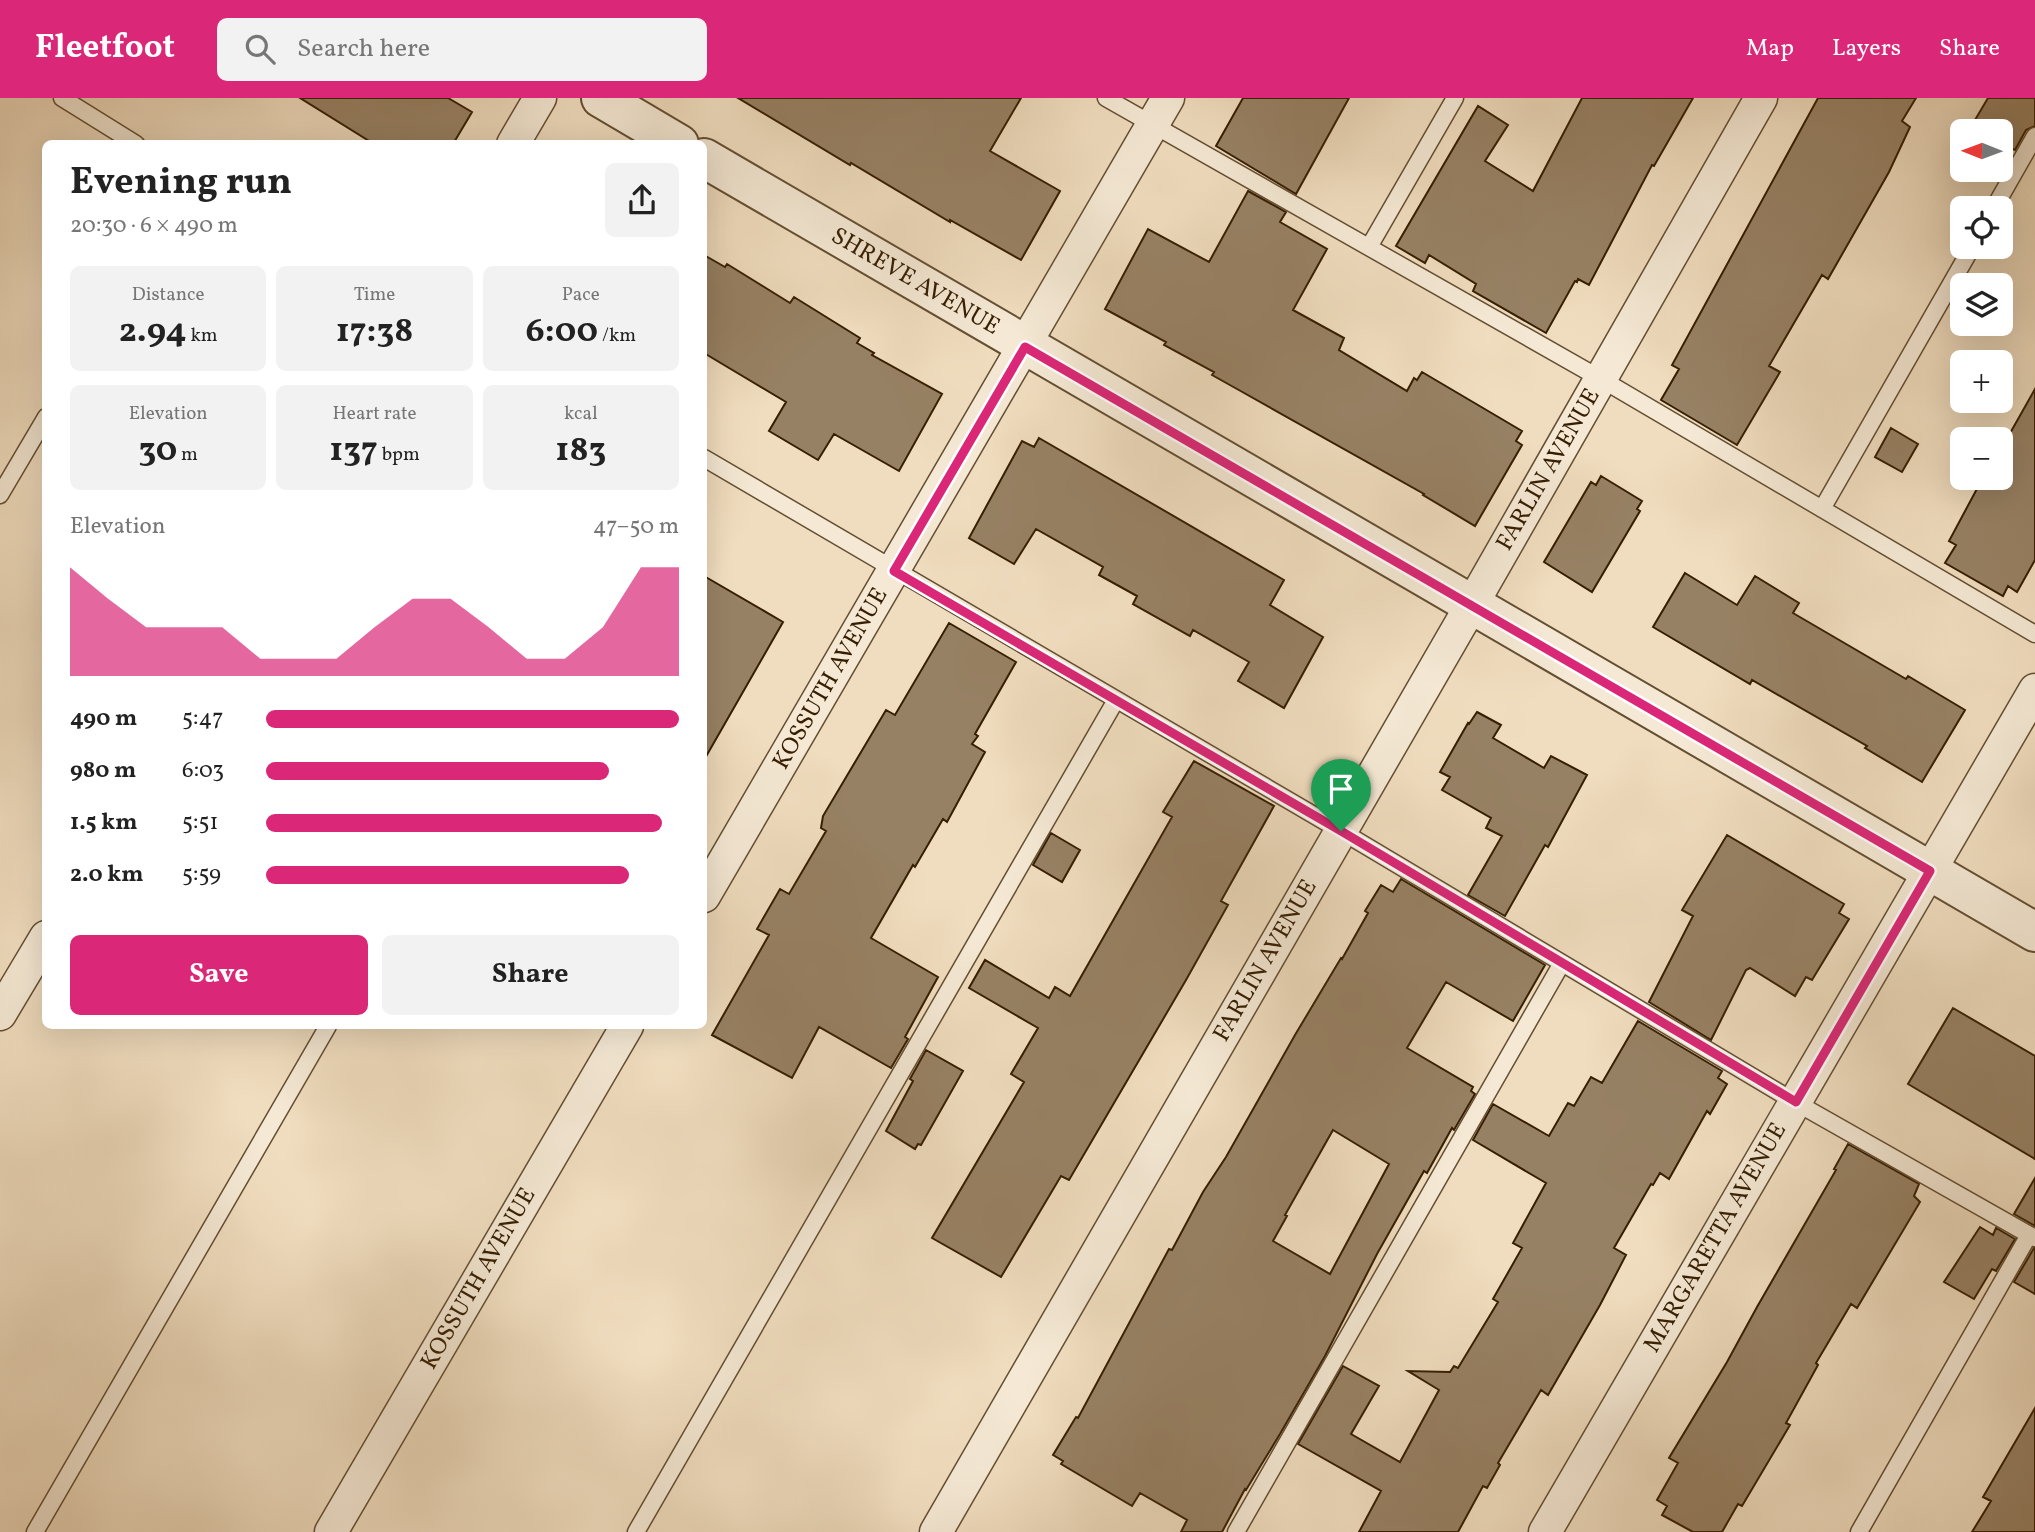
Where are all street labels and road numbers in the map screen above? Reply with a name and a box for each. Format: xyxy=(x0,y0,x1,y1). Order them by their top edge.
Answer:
street label: SHREVE AVENUE xyxy=(824,220,1006,344)
street label: FARLIN AVENUE xyxy=(1489,382,1609,558)
street label: KOSSUTH AVENUE xyxy=(765,582,897,776)
street label: FARLIN AVENUE xyxy=(1206,873,1326,1049)
street label: MARGARETTA AVENUE xyxy=(1636,1117,1796,1359)
street label: KOSSUTH AVENUE xyxy=(413,1182,545,1376)

